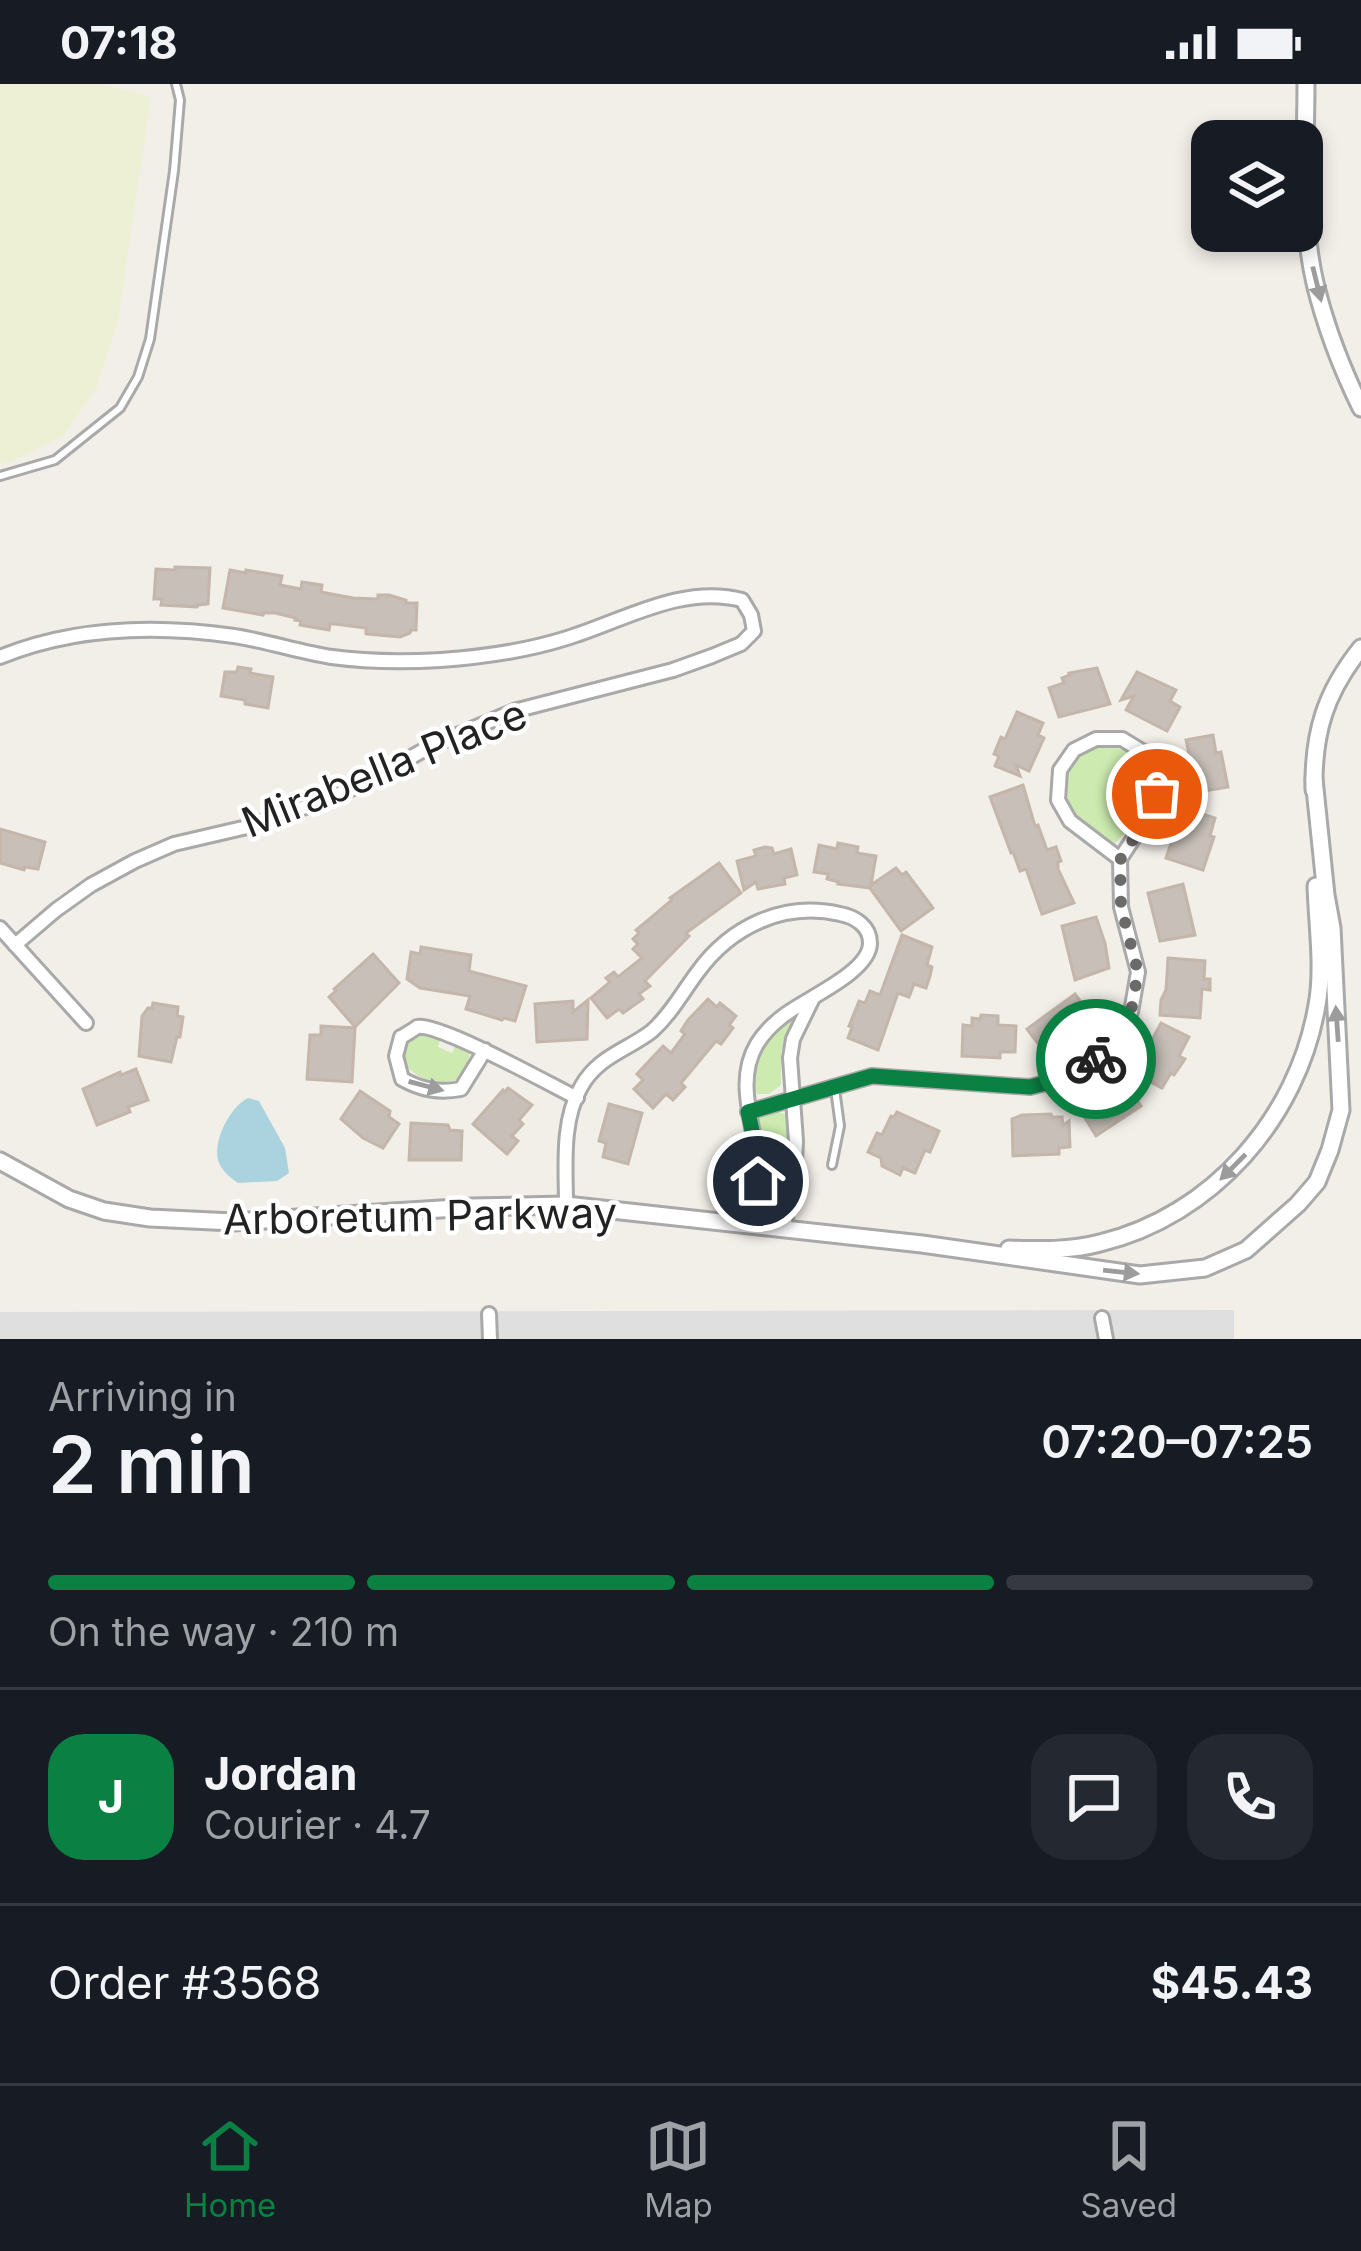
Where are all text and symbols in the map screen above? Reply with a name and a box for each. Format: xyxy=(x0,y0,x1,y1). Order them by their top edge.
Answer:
text: 07:18 xyxy=(60,15,178,70)
map controls xyxy=(1191,120,1323,252)
button: layers xyxy=(1191,120,1323,252)
one-way arrow xyxy=(1308,266,1327,303)
street label: Mirabella Place xyxy=(234,687,534,848)
pin xyxy=(1106,743,1208,845)
icon: bag xyxy=(1124,761,1190,827)
courier xyxy=(1036,999,1156,1119)
one-way arrow xyxy=(1328,1005,1347,1042)
icon: bike xyxy=(1063,1026,1129,1092)
one-way arrow xyxy=(407,1078,444,1097)
pin xyxy=(707,1130,809,1232)
icon: home xyxy=(725,1148,791,1214)
one-way arrow xyxy=(1220,1152,1248,1181)
street label: Arboretum Parkway xyxy=(223,1187,617,1244)
one-way arrow xyxy=(1103,1263,1140,1282)
text: Arriving in xyxy=(48,1373,237,1420)
text: 07:20–07:25 xyxy=(1041,1414,1313,1469)
text: 2 min xyxy=(48,1417,255,1512)
text: On the way · 210 m xyxy=(48,1608,399,1655)
button: chat xyxy=(1031,1734,1157,1860)
button: phone xyxy=(1187,1734,1313,1860)
text: Jordan xyxy=(204,1746,358,1801)
text: J xyxy=(98,1769,124,1824)
text: Courier · 4.7 xyxy=(204,1801,431,1848)
text: Order #3568 xyxy=(48,1955,321,2010)
text: $45.43 xyxy=(1151,1955,1313,2010)
tab: Home xyxy=(184,2113,276,2225)
tab: Map xyxy=(644,2113,713,2225)
tab: Saved xyxy=(1081,2113,1177,2225)

